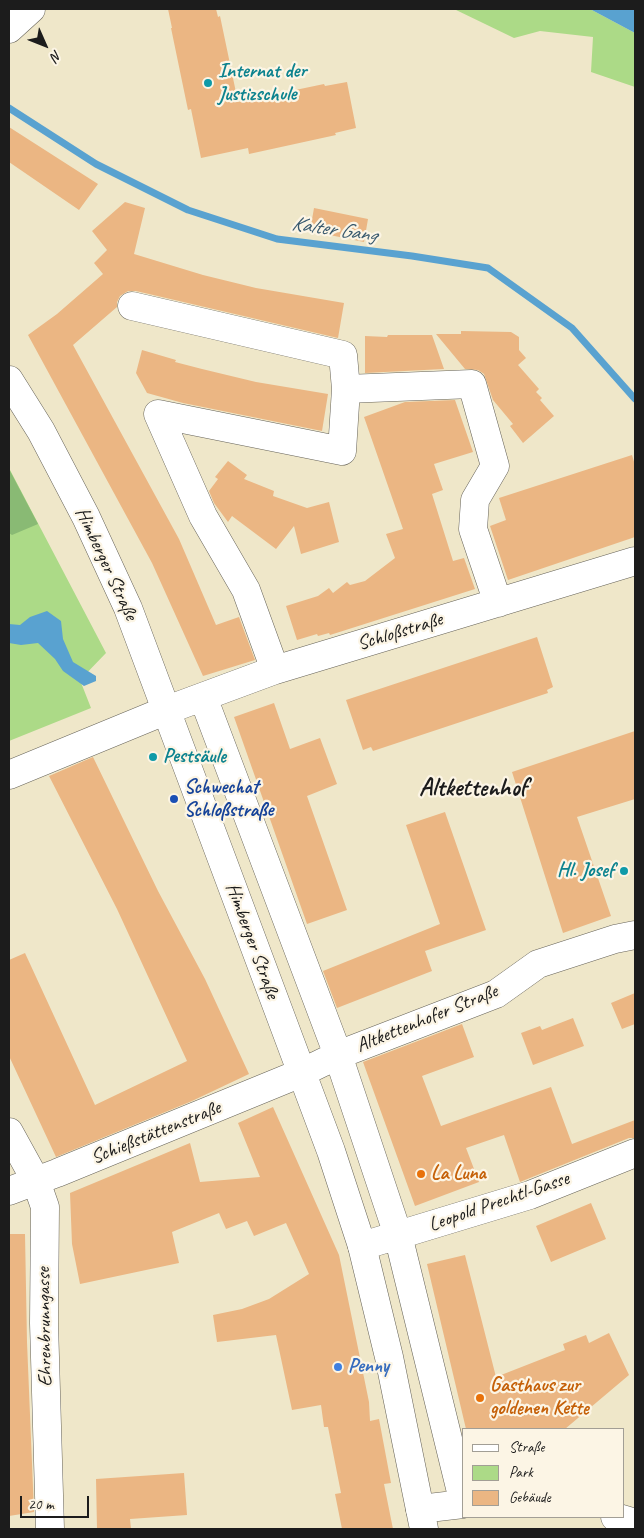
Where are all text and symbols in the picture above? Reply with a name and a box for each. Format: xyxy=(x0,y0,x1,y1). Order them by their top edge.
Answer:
north arrow xyxy=(20,20,70,70)
text: N xyxy=(47,47,65,65)
place label: Internat der Justizschule xyxy=(218,60,306,107)
marker: Internat der Justizschule xyxy=(202,77,214,89)
water label: Kalter Gang xyxy=(290,212,378,248)
street label: Himberger Straße xyxy=(69,504,143,624)
street label: Schloßstraße xyxy=(355,608,445,656)
place label: Pestsäule xyxy=(163,745,226,769)
marker: Pestsäule xyxy=(147,751,159,763)
district label: Altkettenhof xyxy=(419,773,527,803)
place label: Schwechat Schloßstraße xyxy=(184,776,273,823)
marker: Schwechat Schloßstraße xyxy=(168,793,180,805)
place label: Hl. Josef xyxy=(557,859,614,883)
marker: Hl. Josef xyxy=(618,865,630,877)
street label: Himberger Straße xyxy=(220,880,284,1002)
street label: Altkettenhofer Straße xyxy=(353,980,501,1058)
street label: Schießstättenstraße xyxy=(88,1096,224,1170)
place label: La Luna xyxy=(431,1162,486,1186)
street label: Leopold Prechtl-Gasse xyxy=(426,1167,572,1237)
marker: La Luna xyxy=(415,1168,427,1180)
street label: Ehrenbrunngasse xyxy=(32,1267,58,1387)
place label: Penny xyxy=(348,1355,389,1379)
marker: Penny xyxy=(332,1361,344,1373)
place label: Gasthaus zur goldenen Kette xyxy=(490,1374,589,1421)
marker: Gasthaus zur goldenen Kette xyxy=(474,1392,486,1404)
legend xyxy=(462,1428,624,1518)
text: Straße xyxy=(509,1438,544,1457)
text: Park xyxy=(509,1463,533,1482)
scale bar xyxy=(22,1486,91,1518)
text: Gebäude xyxy=(509,1488,551,1507)
text: 20 m xyxy=(28,1495,54,1514)

